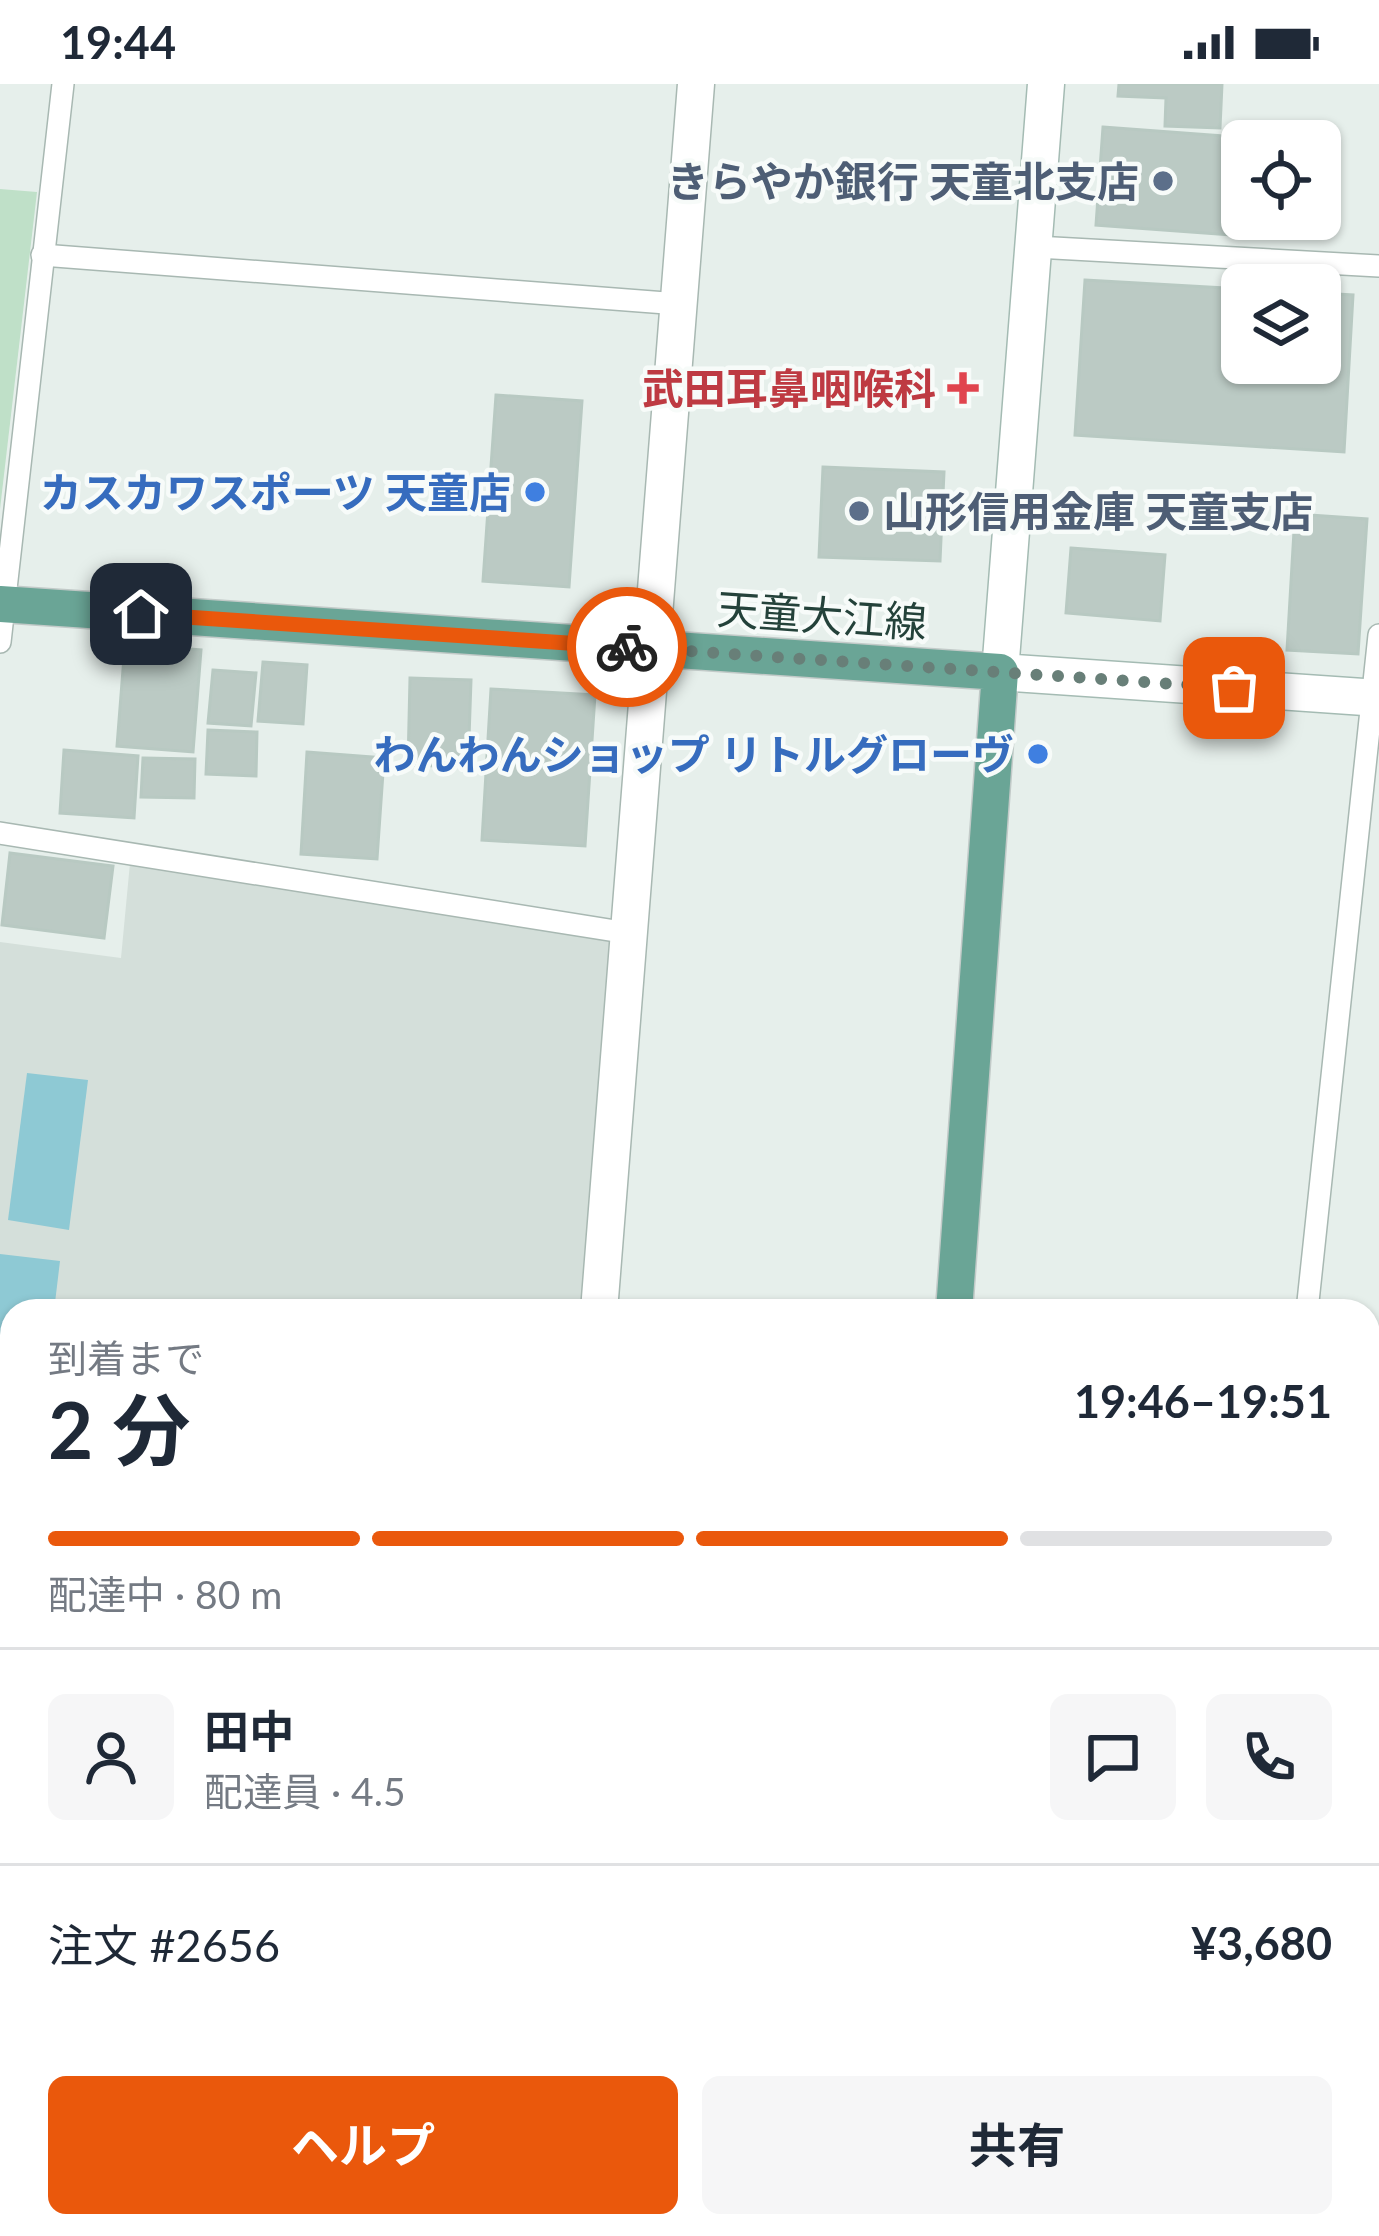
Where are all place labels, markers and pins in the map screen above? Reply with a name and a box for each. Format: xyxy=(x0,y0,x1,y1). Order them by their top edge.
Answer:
place label: きらやか銀行 天童北支店 xyxy=(667,156,1139,206)
marker: きらやか銀行 天童北支店 xyxy=(1150,168,1176,194)
place label: 武田耳鼻咽喉科 xyxy=(642,363,936,413)
marker: 武田耳鼻咽喉科 xyxy=(947,372,979,404)
place label: カスカワスポーツ 天童店 xyxy=(40,467,511,517)
marker: カスカワスポーツ 天童店 xyxy=(522,479,548,505)
place label: 山形信用金庫 天童支店 xyxy=(883,486,1313,536)
marker: 山形信用金庫 天童支店 xyxy=(846,498,872,524)
pin xyxy=(90,563,192,665)
pin xyxy=(1183,637,1285,739)
place label: わんわんショップ リトルグローヴ xyxy=(374,729,1014,779)
marker: わんわんショップ リトルグローヴ xyxy=(1025,741,1051,767)

